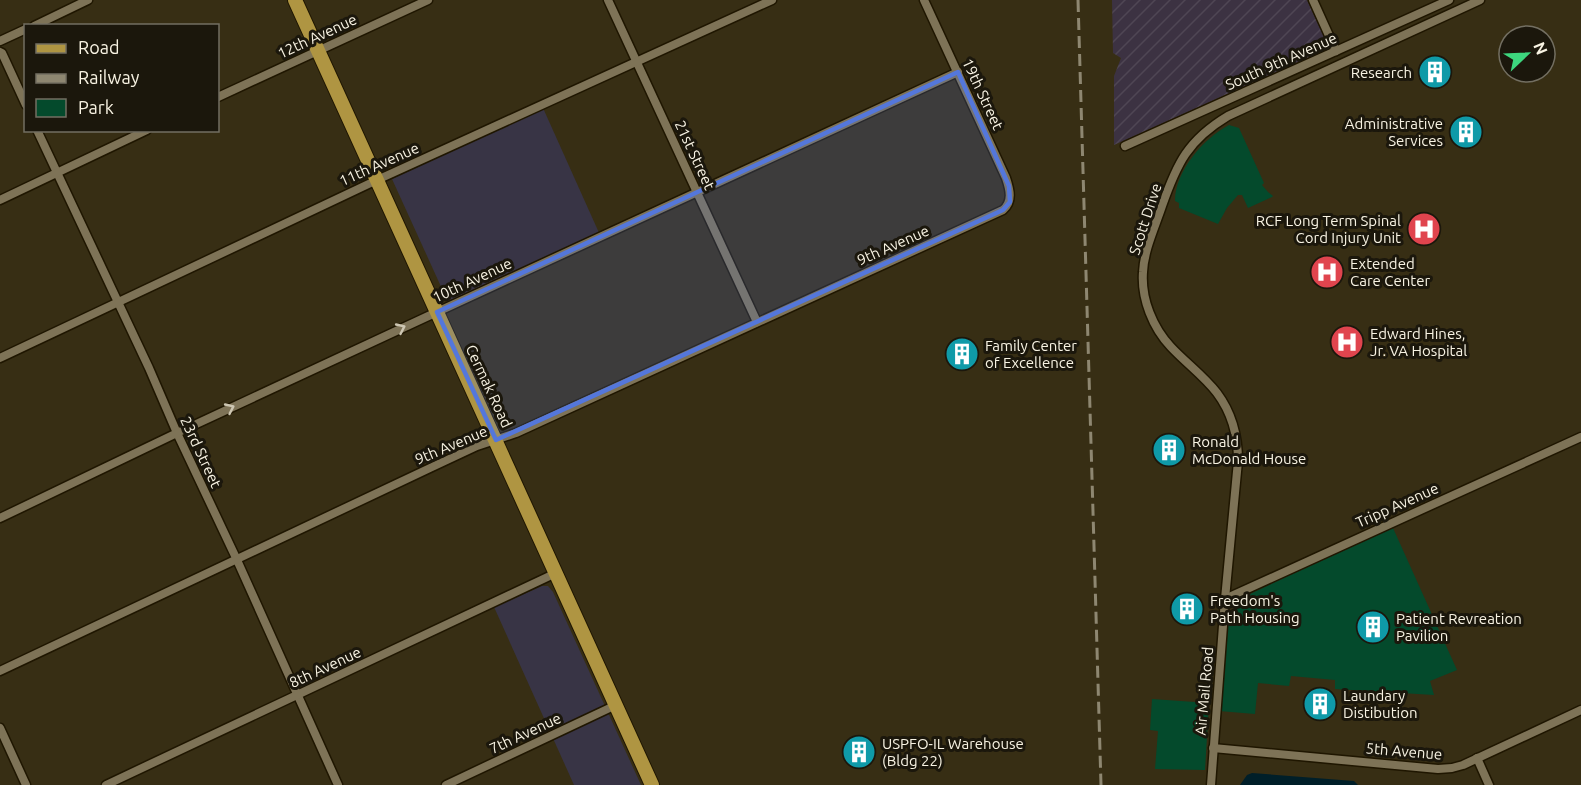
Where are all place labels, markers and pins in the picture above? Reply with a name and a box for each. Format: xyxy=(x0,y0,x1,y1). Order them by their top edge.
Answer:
building icon: Research xyxy=(1417,54,1453,90)
place label: Research xyxy=(1351,64,1412,81)
building icon: Administrative Services xyxy=(1448,114,1484,150)
place label: Administrative Services xyxy=(1345,115,1443,149)
hospital icon: RCF Long Term Spinal Cord Injury Unit xyxy=(1406,211,1442,247)
place label: RCF Long Term Spinal Cord Injury Unit xyxy=(1256,212,1401,246)
hospital icon: Extended Care Center xyxy=(1309,254,1345,290)
place label: Extended Care Center xyxy=(1350,255,1430,289)
hospital icon: Edward Hines, Jr. VA Hospital xyxy=(1329,324,1365,360)
place label: Edward Hines, Jr. VA Hospital xyxy=(1370,325,1467,359)
building icon: Family Center of Excellence xyxy=(944,336,980,372)
place label: Family Center of Excellence xyxy=(985,337,1077,371)
building icon: Ronald McDonald House xyxy=(1151,432,1187,468)
place label: Ronald McDonald House xyxy=(1192,433,1306,467)
building icon: Freedom's Path Housing xyxy=(1169,591,1205,627)
place label: Freedom's Path Housing xyxy=(1210,592,1300,626)
building icon: Patient Revreation Pavilion xyxy=(1355,609,1391,645)
place label: Patient Revreation Pavilion xyxy=(1396,610,1522,644)
building icon: Laundary Distibution xyxy=(1302,686,1338,722)
place label: Laundary Distibution xyxy=(1343,687,1418,721)
building icon: USPFO-IL Warehouse (Bldg 22) xyxy=(841,734,877,770)
place label: USPFO-IL Warehouse (Bldg 22) xyxy=(882,735,1024,769)

